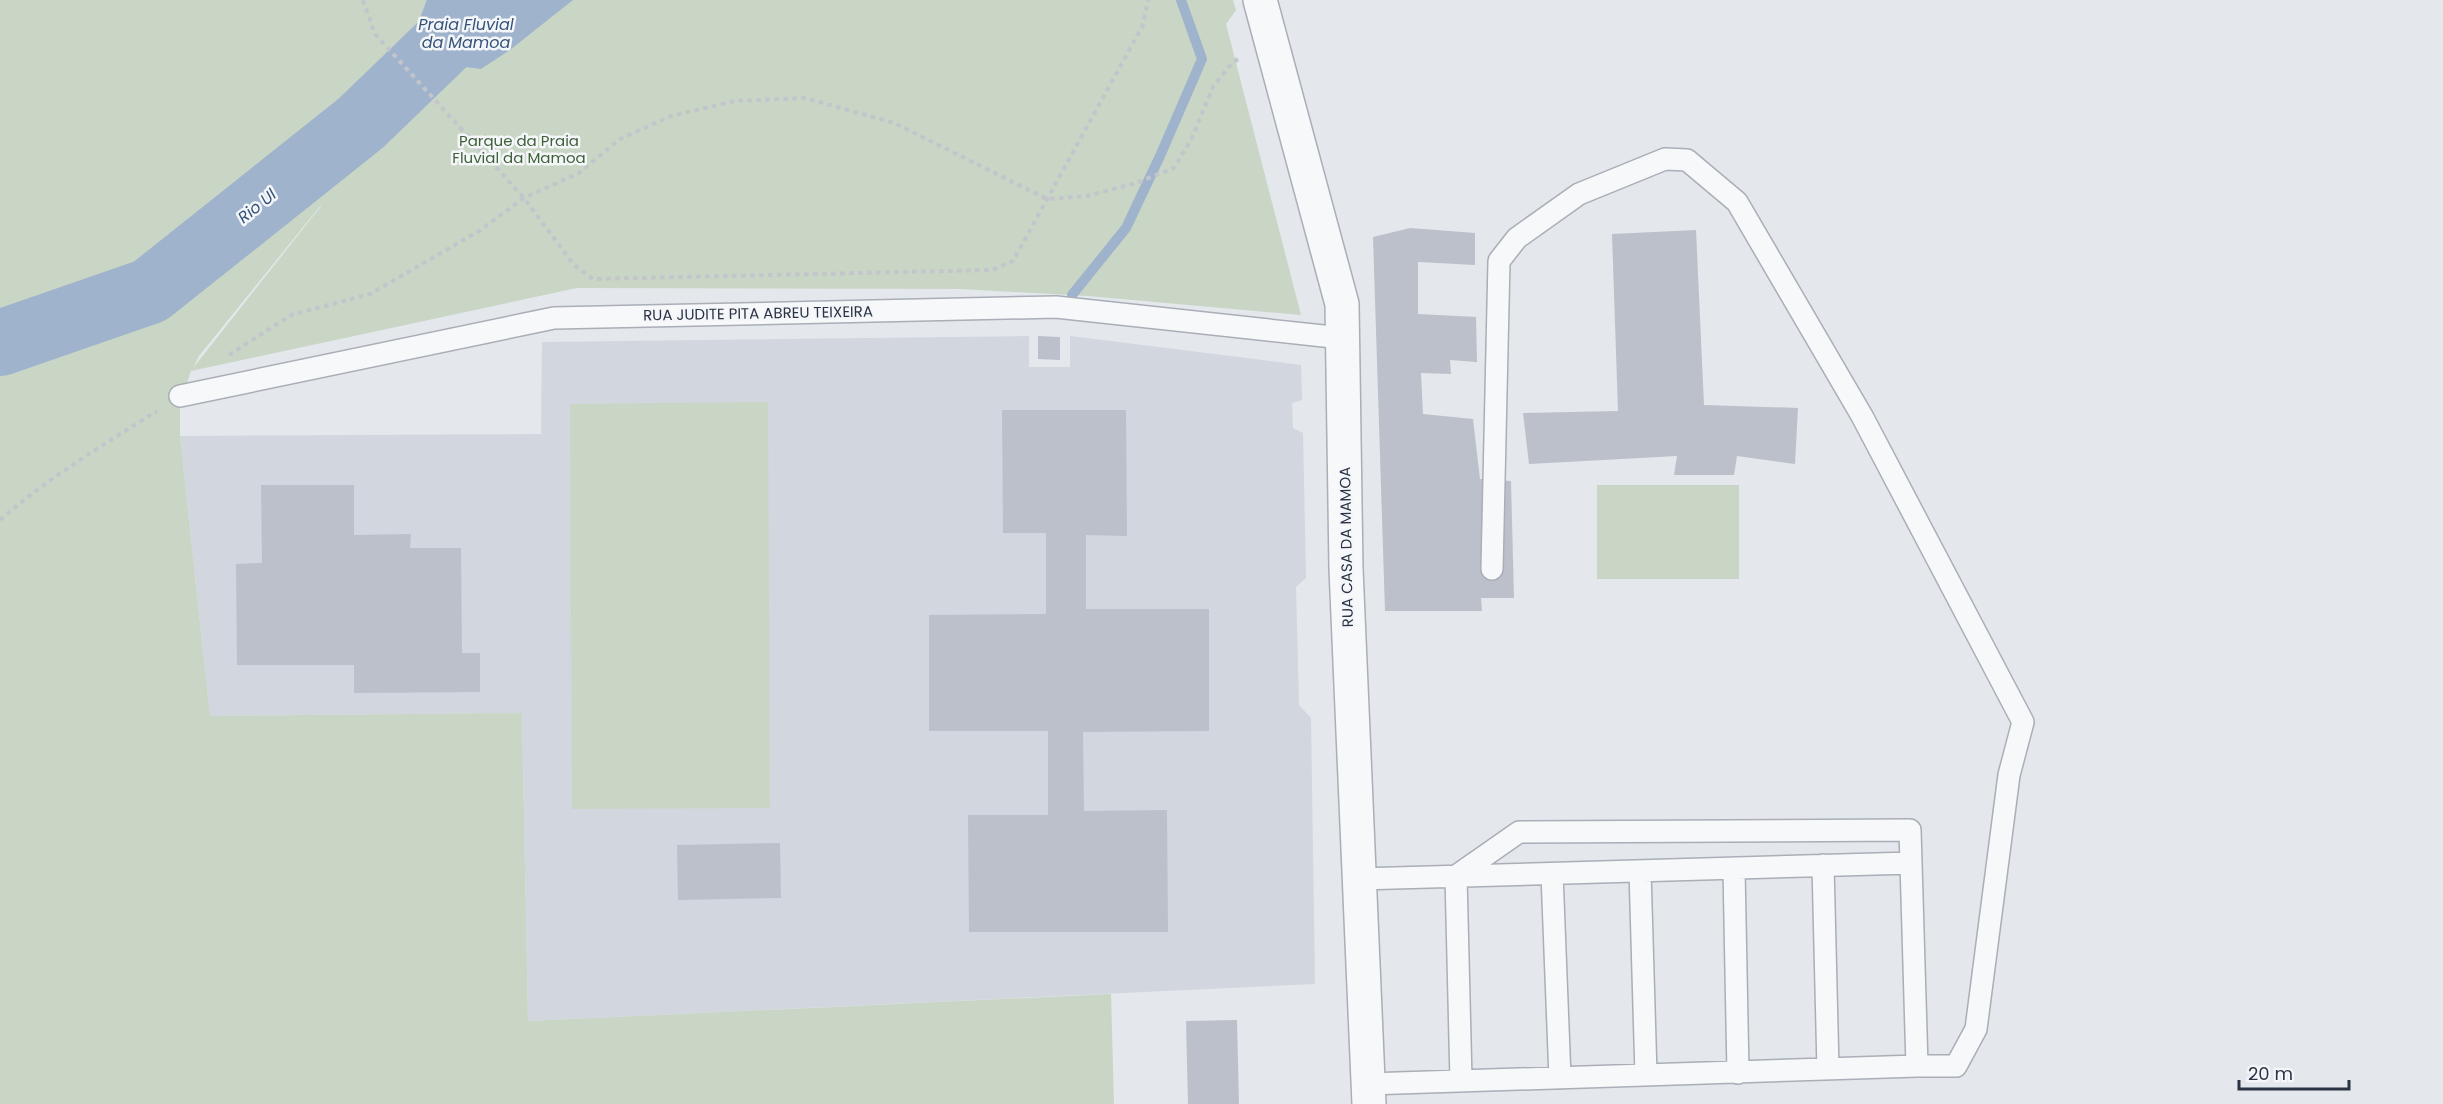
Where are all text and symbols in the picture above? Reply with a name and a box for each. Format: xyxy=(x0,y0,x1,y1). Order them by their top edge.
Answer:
water label: Praia Fluvial da Mamoa xyxy=(418,13,514,54)
park label: Parque da Praia Fluvial da Mamoa xyxy=(452,130,586,168)
water label: Rio Ul xyxy=(233,183,281,229)
street label: RUA JUDITE PITA ABREU TEIXEIRA xyxy=(643,300,873,326)
street label: RUA CASA DA MAMOA xyxy=(1334,467,1358,627)
scale bar xyxy=(2239,1053,2348,1091)
text: 20 m xyxy=(2248,1061,2293,1086)

